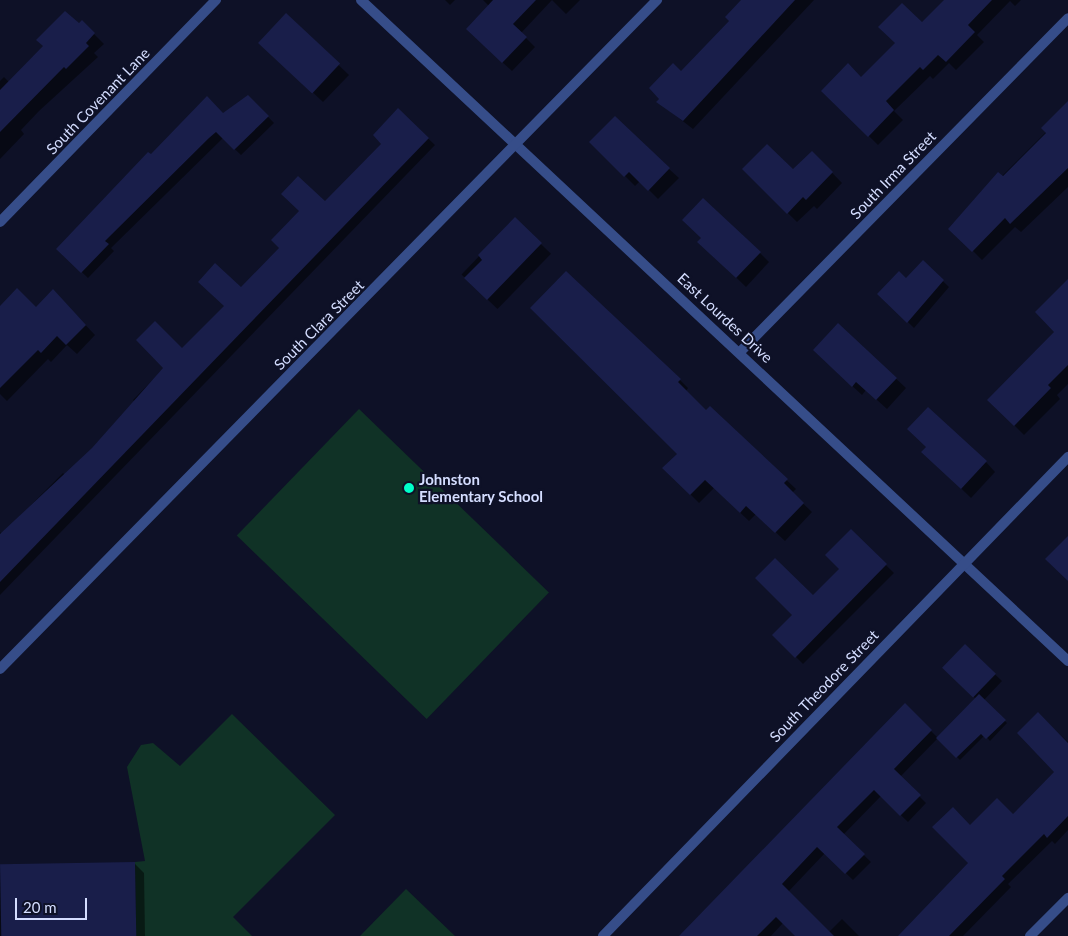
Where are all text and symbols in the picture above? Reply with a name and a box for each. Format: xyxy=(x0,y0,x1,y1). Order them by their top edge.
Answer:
street label: South Covenant Lane xyxy=(43,44,153,158)
street label: South Irma Street xyxy=(847,127,939,223)
street label: East Lourdes Drive xyxy=(674,269,776,367)
street label: South Clara Street xyxy=(270,276,368,374)
place label: Johnston Elementary School xyxy=(419,470,543,505)
marker: Johnston Elementary School xyxy=(403,482,415,494)
street label: South Theodore Street xyxy=(766,626,882,746)
scale bar xyxy=(18,888,90,920)
text: 20 m xyxy=(23,898,57,916)

